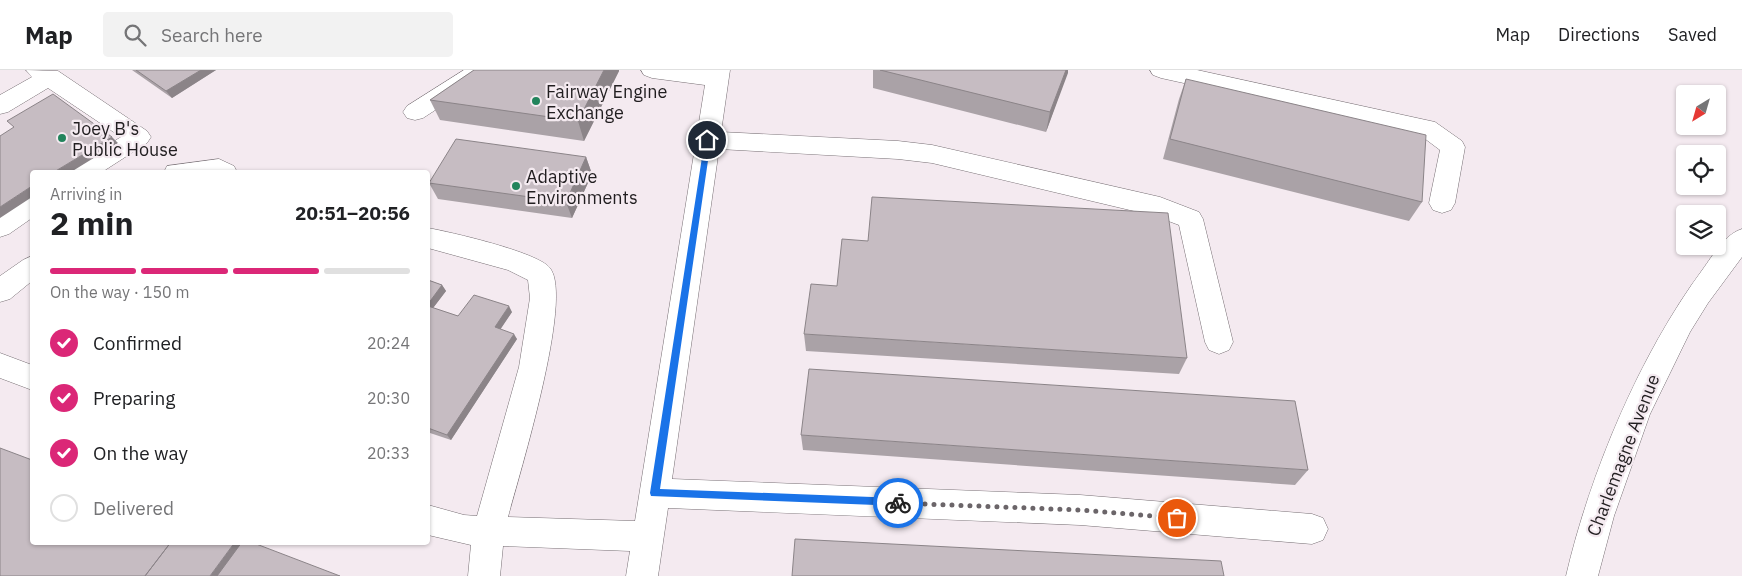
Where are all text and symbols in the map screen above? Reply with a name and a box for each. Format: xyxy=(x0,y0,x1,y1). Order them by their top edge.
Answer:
search box xyxy=(103,12,453,57)
text: Map xyxy=(25,19,73,51)
icon: search xyxy=(121,21,149,49)
text: Search here xyxy=(161,23,263,47)
text: Map xyxy=(1495,23,1530,46)
text: Directions xyxy=(1558,23,1640,46)
text: Saved xyxy=(1668,23,1717,46)
place label: Fairway Engine Exchange xyxy=(546,80,668,124)
north arrow xyxy=(1676,85,1726,135)
map controls xyxy=(1676,85,1726,255)
marker: Fairway Engine Exchange xyxy=(530,95,542,107)
place label: Joey B's Public House xyxy=(72,117,178,161)
pin xyxy=(686,119,728,161)
icon: home xyxy=(693,126,721,154)
marker: Joey B's Public House xyxy=(56,132,68,144)
button: locate xyxy=(1676,145,1726,195)
place label: Adaptive Environments xyxy=(526,165,638,209)
marker: Adaptive Environments xyxy=(510,180,522,192)
text: Arriving in xyxy=(50,184,122,204)
text: 20:51–20:56 xyxy=(295,201,410,225)
text: 2 min xyxy=(50,202,134,244)
button: layers xyxy=(1676,205,1726,255)
text: On the way · 150 m xyxy=(50,282,189,302)
icon: check xyxy=(50,329,78,357)
text: Confirmed xyxy=(93,331,182,355)
text: 20:24 xyxy=(367,333,410,353)
street label: Charlemagne Avenue xyxy=(1582,371,1665,539)
icon: check xyxy=(50,384,78,412)
text: Preparing xyxy=(93,386,175,410)
text: 20:30 xyxy=(367,388,410,408)
icon: check xyxy=(50,439,78,467)
text: On the way xyxy=(93,441,188,465)
text: 20:33 xyxy=(367,443,410,463)
courier xyxy=(873,478,923,528)
icon: bike xyxy=(884,489,912,517)
text: Delivered xyxy=(93,496,174,520)
pin xyxy=(1156,497,1198,539)
icon: bag xyxy=(1163,504,1191,532)

